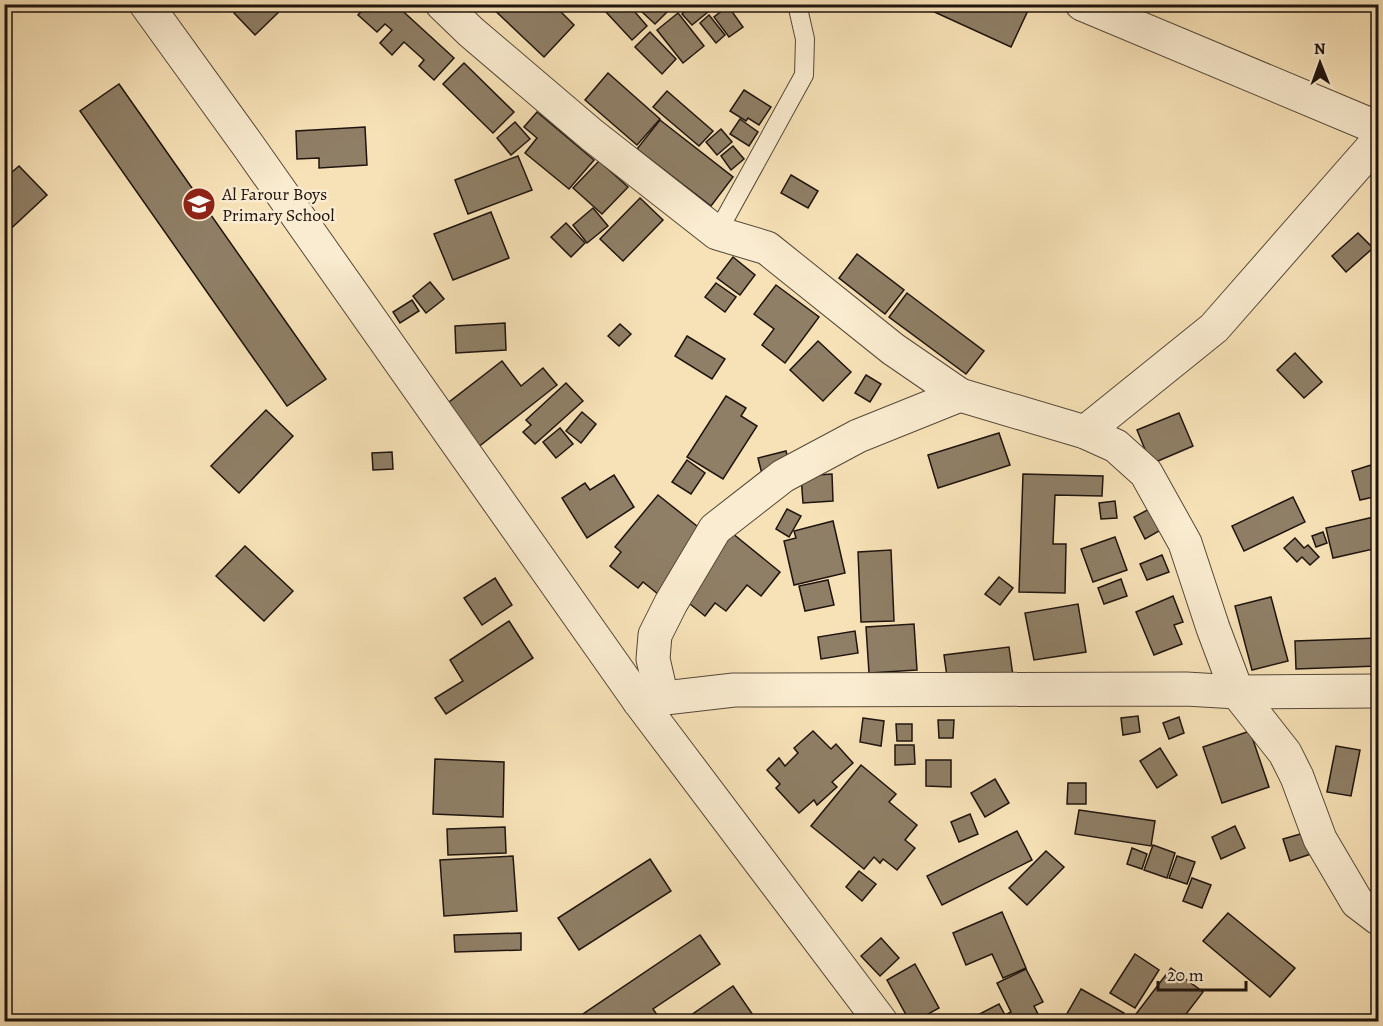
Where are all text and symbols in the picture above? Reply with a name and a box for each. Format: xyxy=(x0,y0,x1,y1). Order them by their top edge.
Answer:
north arrow xyxy=(1290,33,1350,93)
text: N xyxy=(1314,38,1326,60)
place label: Al Farour Boys Primary School xyxy=(221,182,335,227)
school or university icon: Al Farour Boys Primary School xyxy=(181,186,217,222)
scale bar xyxy=(1158,954,1246,992)
text: 20 m xyxy=(1167,963,1204,987)

